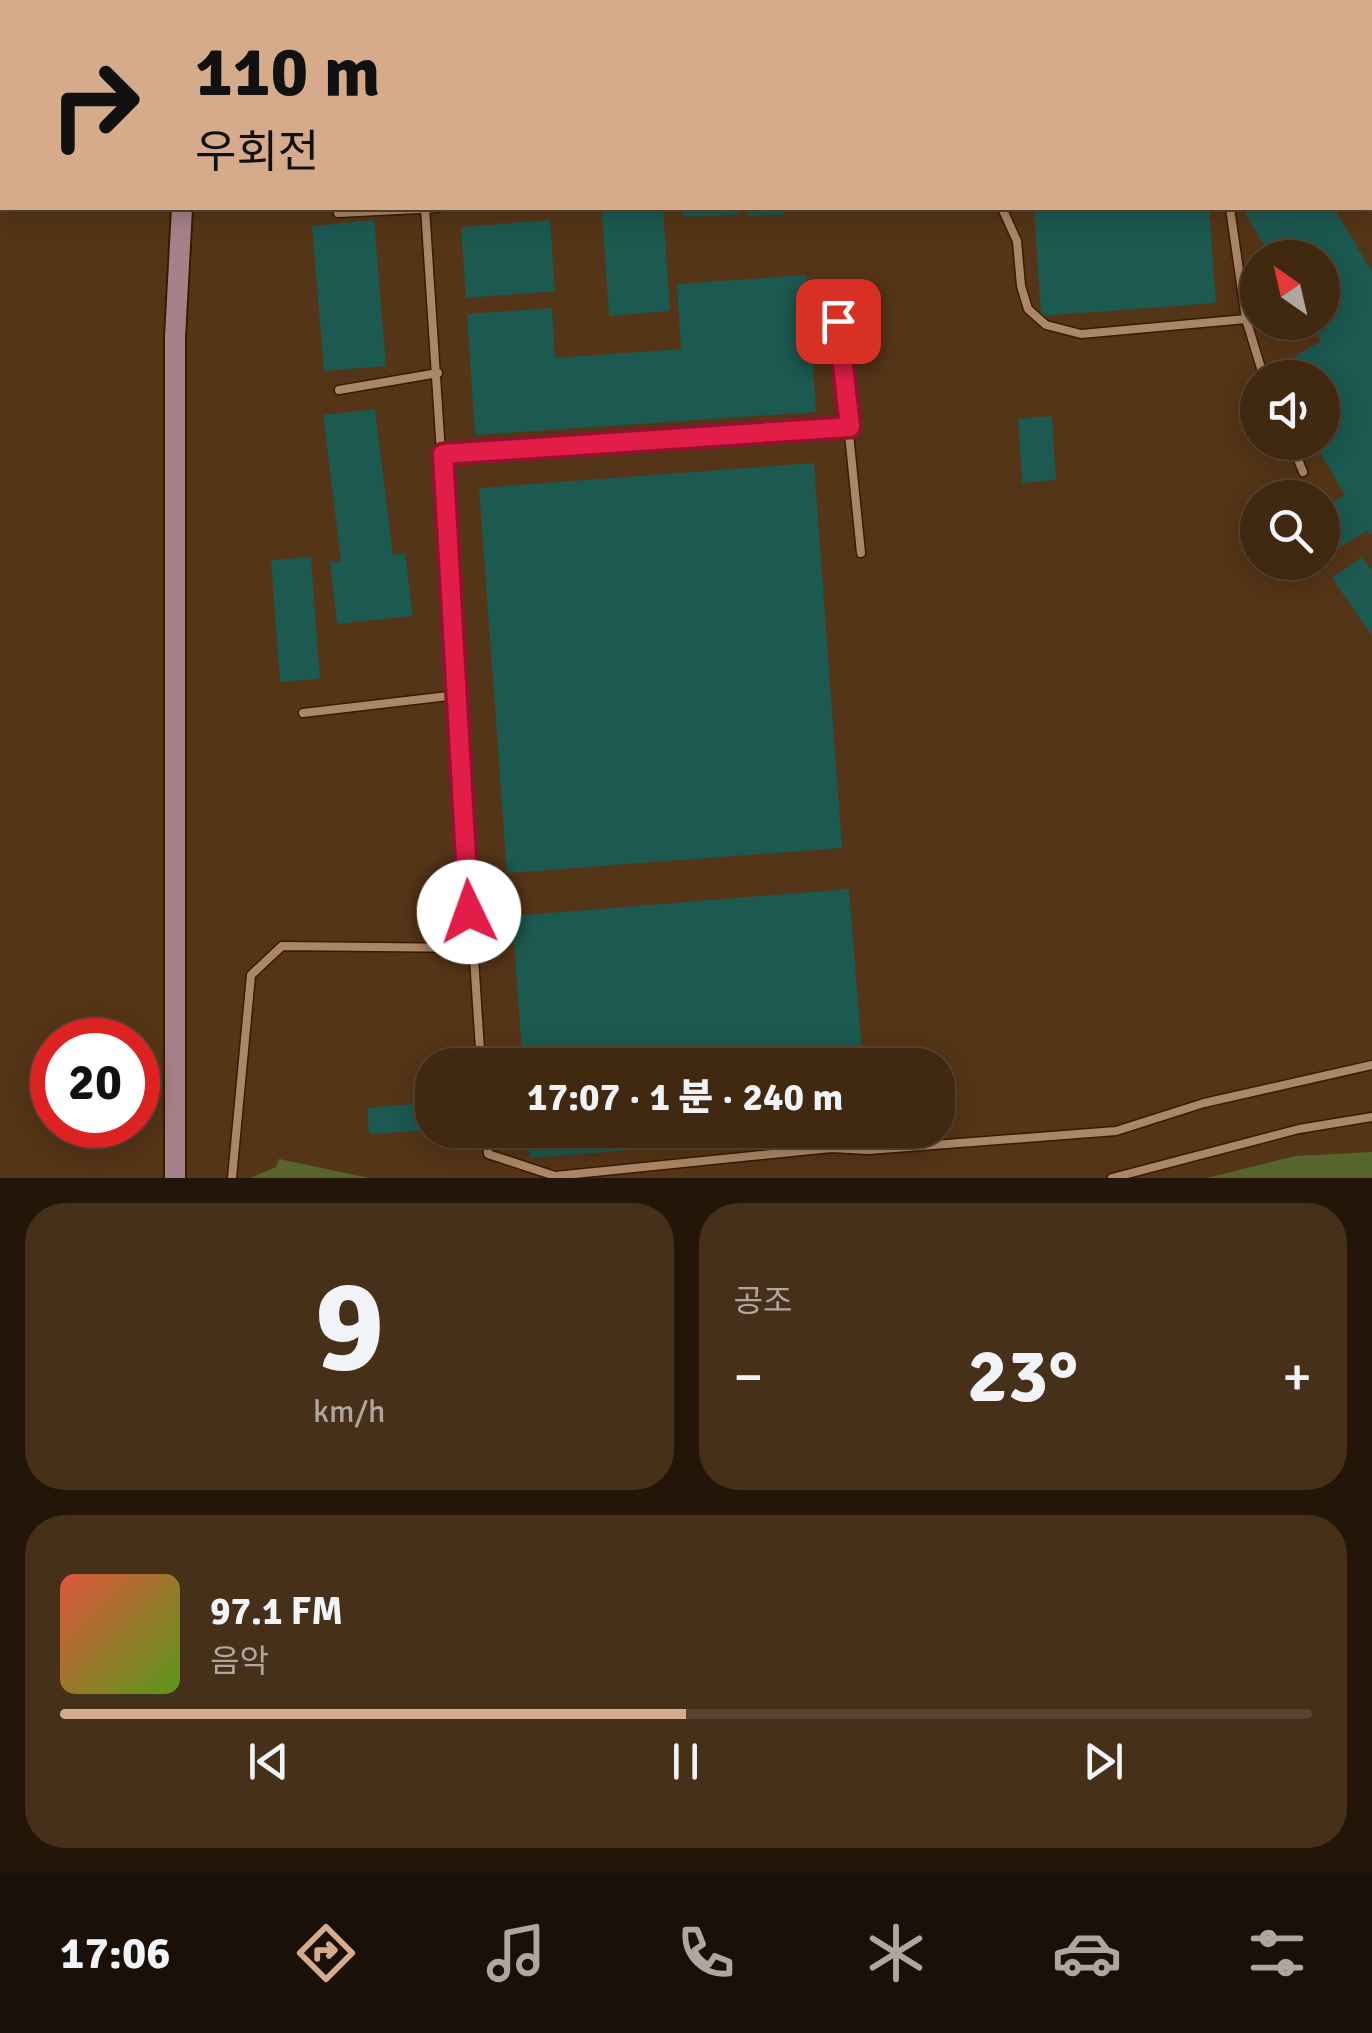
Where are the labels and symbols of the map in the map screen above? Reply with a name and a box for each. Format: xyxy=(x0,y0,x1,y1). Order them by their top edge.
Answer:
north arrow xyxy=(1240,240,1340,340)
pin xyxy=(796,279,881,364)
position arrow xyxy=(417,860,521,964)
speed limit sign: 20 xyxy=(30,1018,160,1148)

